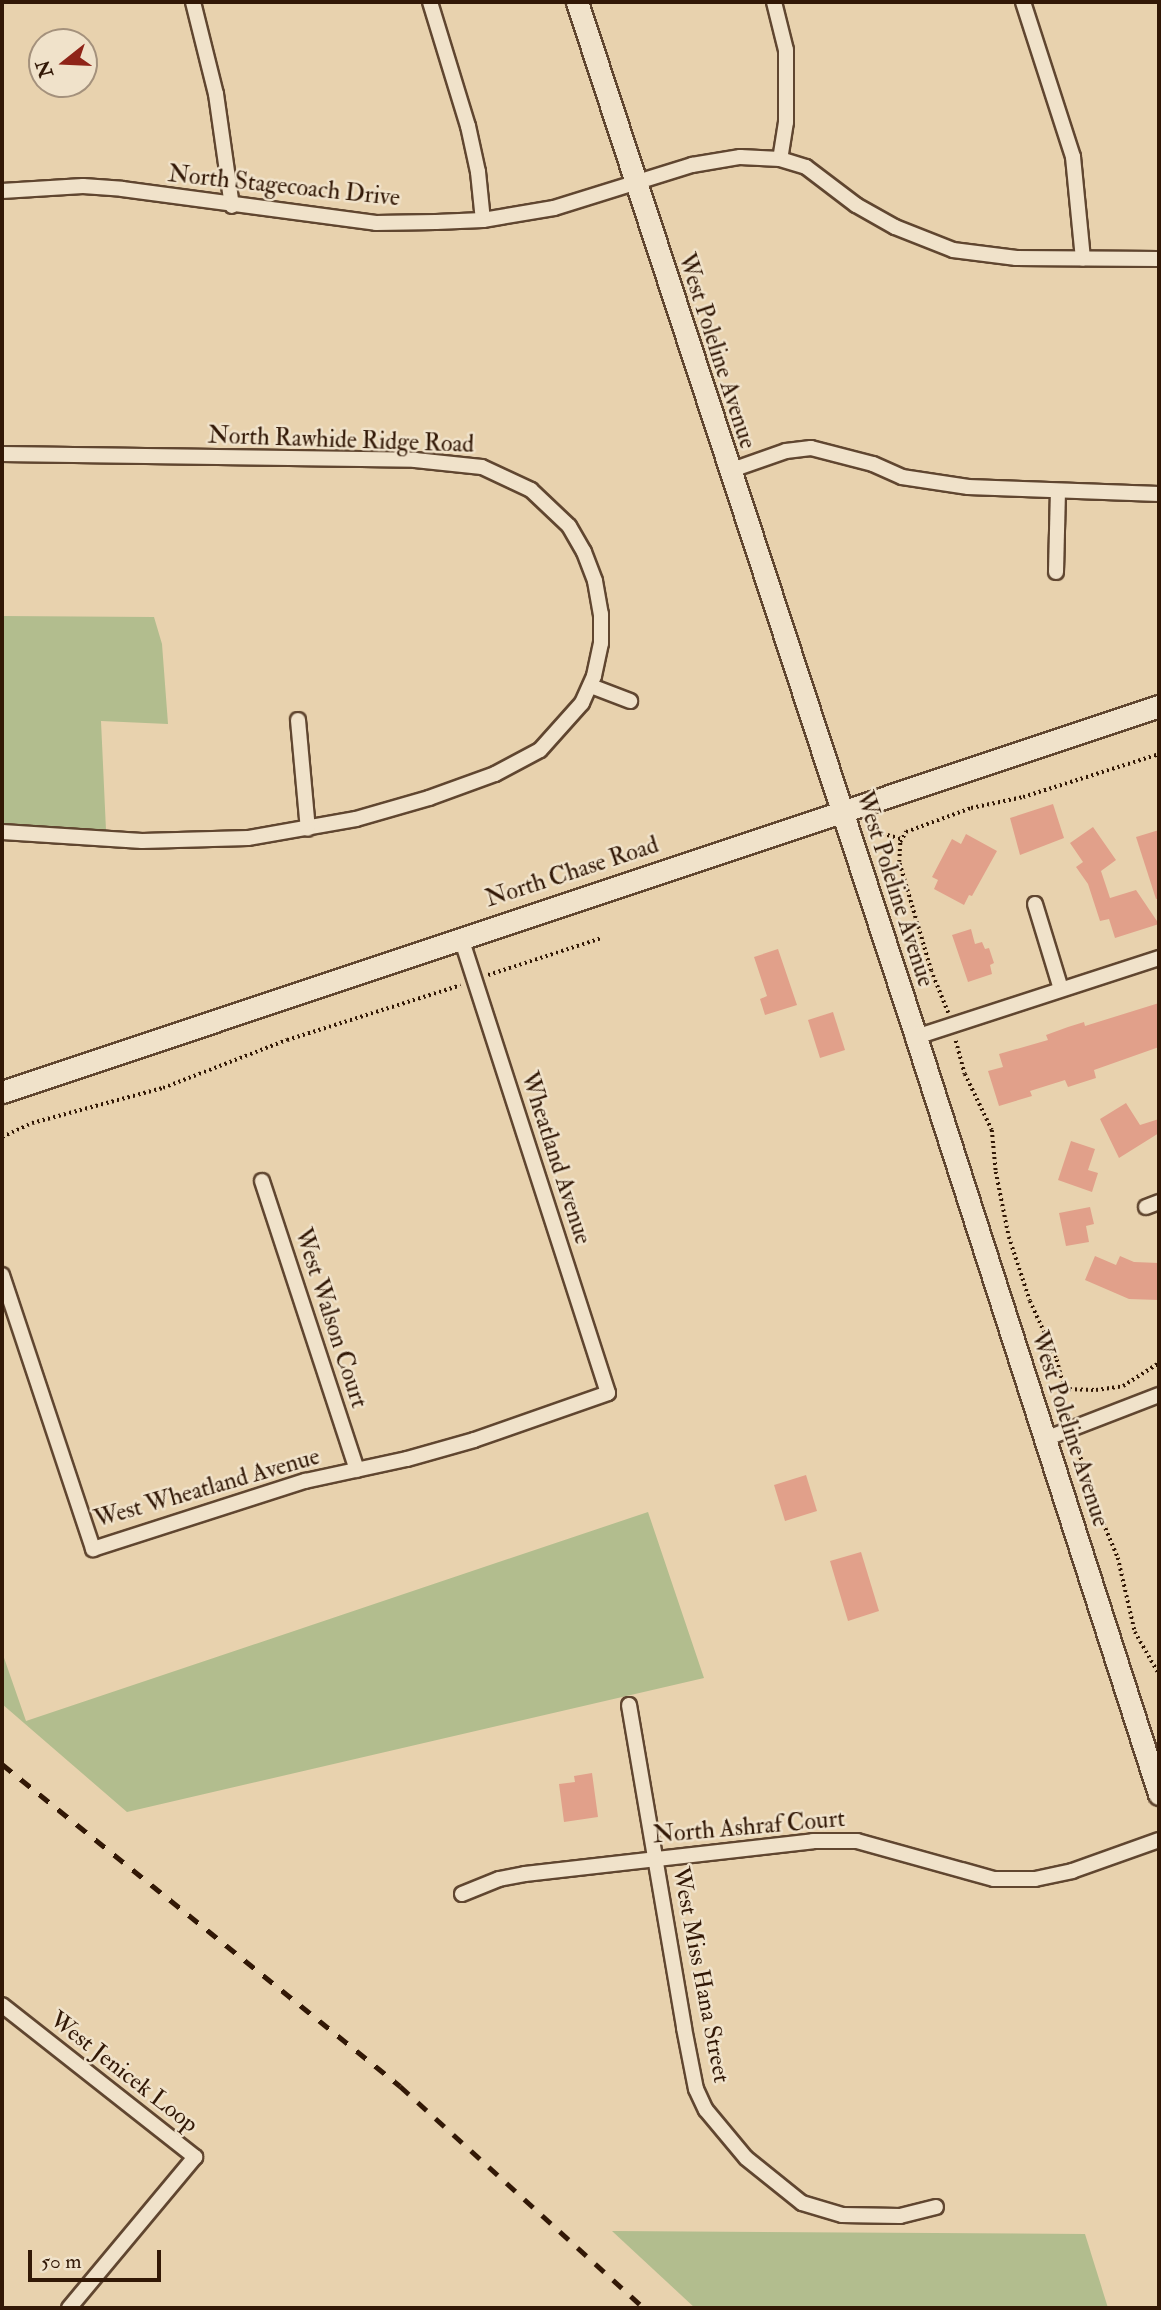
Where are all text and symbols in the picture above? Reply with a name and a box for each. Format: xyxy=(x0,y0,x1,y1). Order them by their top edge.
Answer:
north arrow xyxy=(28,28,98,98)
text: N xyxy=(31,57,59,81)
street label: North Stagecoach Drive xyxy=(167,160,401,212)
street label: West Poleline Avenue xyxy=(672,250,762,452)
street label: North Rawhide Ridge Road xyxy=(207,421,475,459)
street label: West Poleline Avenue xyxy=(850,788,940,990)
street label: North Chase Road xyxy=(482,830,662,914)
street label: Wheatland Avenue xyxy=(515,1068,597,1248)
street label: West Walson Court xyxy=(288,1225,374,1411)
street label: West Poleline Avenue xyxy=(1025,1328,1115,1530)
street label: West Wheatland Avenue xyxy=(91,1442,323,1534)
street label: North Ashraf Court xyxy=(652,1804,846,1850)
street label: West Miss Hana Street xyxy=(666,1865,736,2085)
street label: West Jenicek Loop xyxy=(44,2005,204,2139)
scale bar xyxy=(32,2236,164,2280)
text: 50 m xyxy=(41,2248,82,2275)

